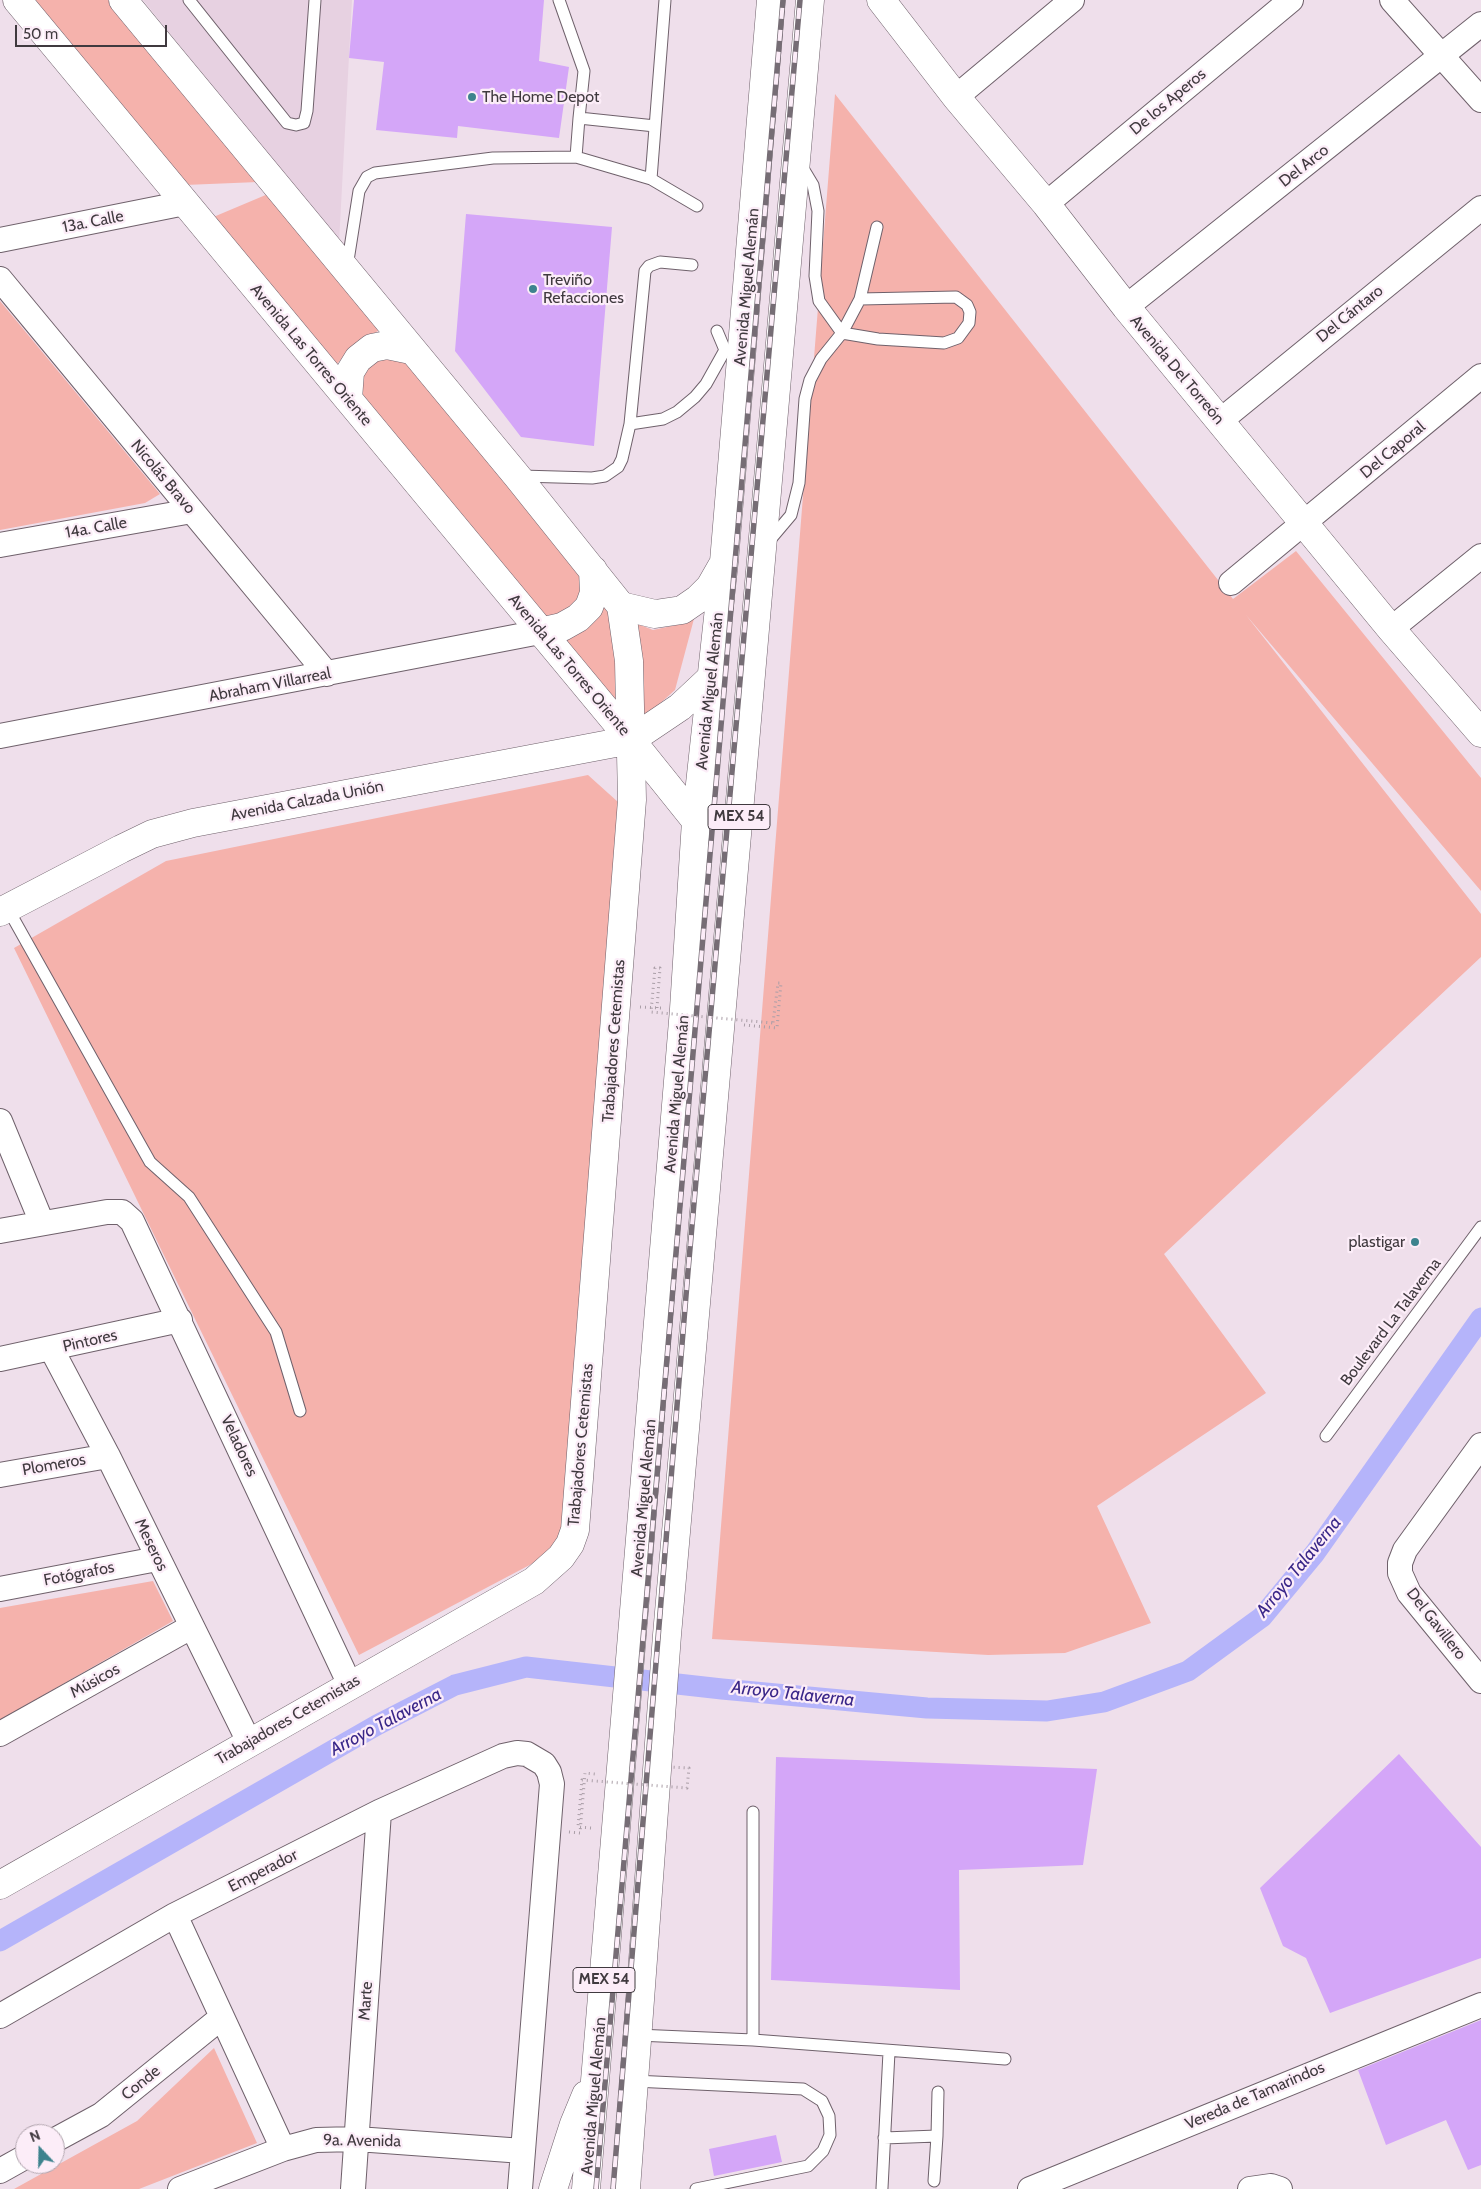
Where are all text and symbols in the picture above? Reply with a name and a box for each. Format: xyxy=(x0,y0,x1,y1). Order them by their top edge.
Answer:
scale bar xyxy=(18,15,170,47)
text: 50 m xyxy=(23,25,58,43)
street label: De los Aperos xyxy=(1126,65,1210,139)
place label: The Home Depot xyxy=(482,87,599,107)
marker: The Home Depot xyxy=(466,91,478,103)
street label: Del Arco xyxy=(1275,141,1333,191)
street label: 13a. Calle xyxy=(61,207,125,237)
street label: Avenida Miguel Alemán xyxy=(731,207,763,367)
place label: Treviño Refacciones xyxy=(543,270,624,308)
street label: Avenida Las Torres Oriente xyxy=(246,280,376,430)
street label: Del Cántaro xyxy=(1313,281,1387,347)
marker: Treviño Refacciones xyxy=(527,283,539,295)
street label: Avenida Del Torreón xyxy=(1126,311,1228,429)
street label: Del Caporal xyxy=(1357,417,1429,483)
street label: Nicolás Bravo xyxy=(127,436,199,518)
street label: 14a. Calle xyxy=(64,513,128,543)
street label: Avenida Las Torres Oriente xyxy=(504,590,634,740)
street label: Avenida Miguel Alemán xyxy=(692,611,728,771)
street label: Abraham Villarreal xyxy=(207,664,333,706)
street label: Avenida Calzada Unión xyxy=(229,777,385,825)
road number: MEX 54 xyxy=(708,804,770,830)
street label: Trabajadores Cetemistas xyxy=(599,959,629,1123)
street label: Avenida Miguel Alemán xyxy=(661,1014,693,1174)
place label: plastigar xyxy=(1349,1232,1405,1252)
marker: plastigar xyxy=(1409,1236,1421,1248)
street label: Boulevard La Talaverna xyxy=(1337,1254,1445,1390)
street label: Pintores xyxy=(61,1325,119,1357)
street label: Trabajadores Cetemistas xyxy=(564,1363,598,1527)
street label: Veladores xyxy=(216,1412,262,1480)
street label: Avenida Miguel Alemán xyxy=(628,1418,660,1578)
street label: Plomeros xyxy=(21,1450,87,1480)
water label: Arroyo Talaverna xyxy=(1252,1512,1346,1622)
street label: Meseros xyxy=(130,1516,172,1574)
street label: Fotógrafos xyxy=(42,1558,116,1590)
street label: Del Gavillero xyxy=(1402,1584,1470,1664)
street label: Músicos xyxy=(67,1660,123,1702)
street label: Trabajadores Cetemistas xyxy=(212,1671,364,1769)
water label: Arroyo Talaverna xyxy=(731,1677,855,1711)
water label: Arroyo Talaverna xyxy=(326,1684,446,1760)
street label: Emperador xyxy=(225,1845,301,1897)
road number: MEX 54 xyxy=(573,1968,635,1992)
street label: Marte xyxy=(355,1981,377,2021)
street label: Avenida Miguel Alemán xyxy=(578,2016,610,2176)
street label: Vereda de Tamarindos xyxy=(1182,2058,1328,2134)
street label: Conde xyxy=(118,2062,164,2104)
north arrow xyxy=(15,2124,65,2174)
text: N xyxy=(27,2126,43,2146)
street label: 9a. Avenida xyxy=(323,2131,401,2151)

